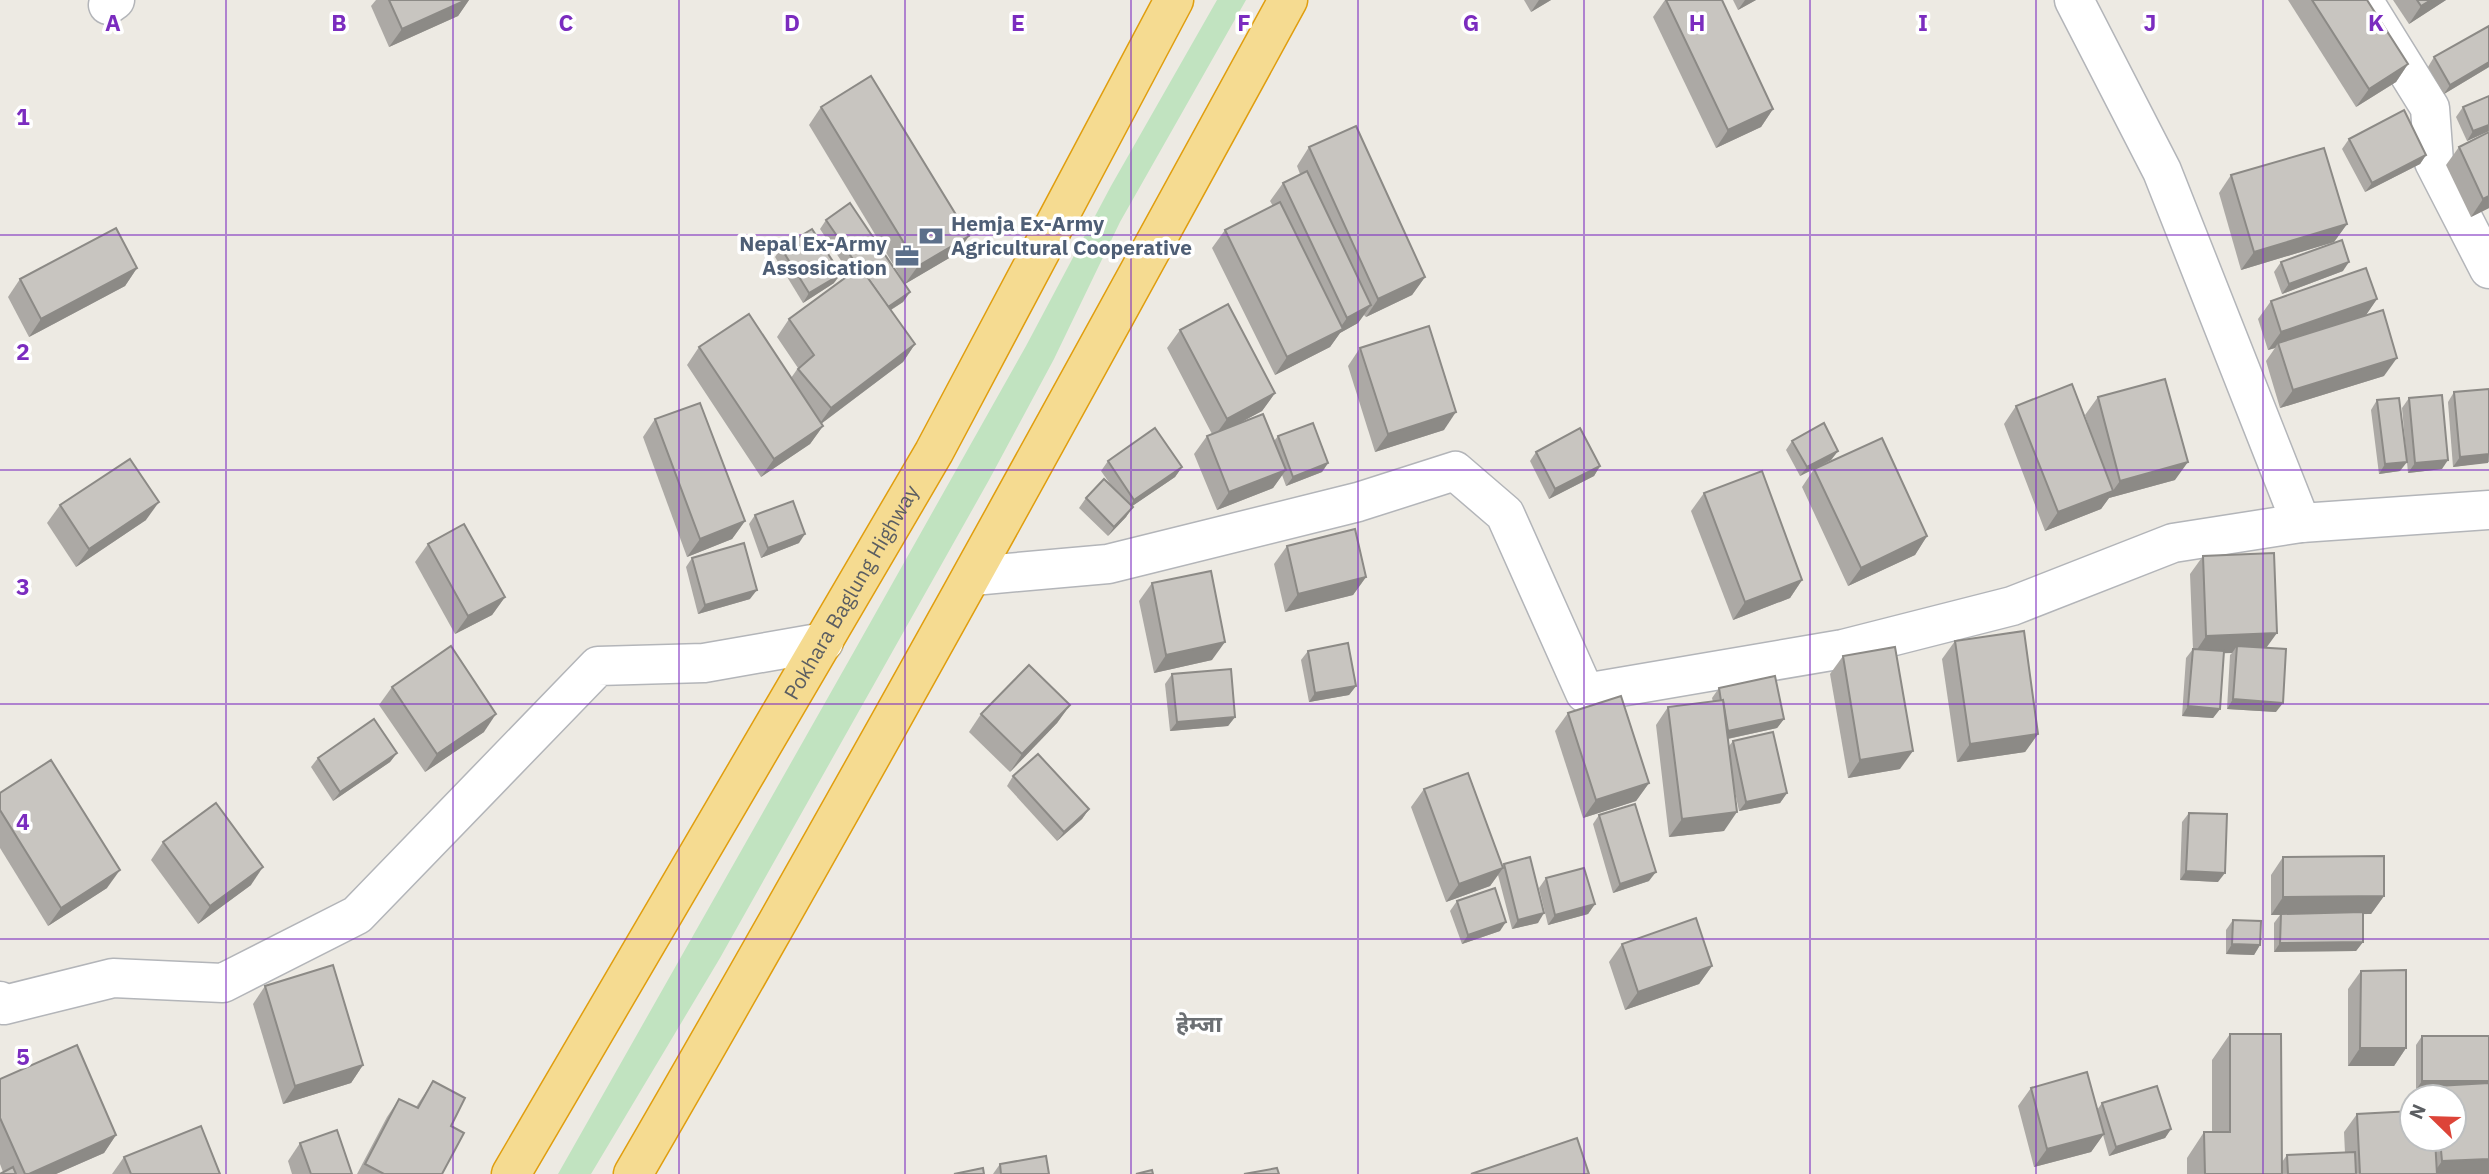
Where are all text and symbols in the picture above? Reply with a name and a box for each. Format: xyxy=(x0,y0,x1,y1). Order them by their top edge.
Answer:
text: A xyxy=(105,7,121,37)
text: B xyxy=(331,7,347,37)
text: C xyxy=(559,7,574,37)
text: D xyxy=(784,7,800,37)
text: E xyxy=(1011,7,1025,37)
text: F xyxy=(1237,7,1251,37)
text: G xyxy=(1463,7,1479,37)
text: H xyxy=(1689,7,1705,37)
text: I xyxy=(1918,7,1928,37)
text: J xyxy=(2144,7,2156,37)
text: K xyxy=(2368,7,2384,37)
text: 1 xyxy=(16,101,30,131)
place label: Hemja Ex-Army Agricultural Cooperative xyxy=(951,209,1192,261)
bank icon: Hemja Ex-Army Agricultural Cooperative xyxy=(917,222,945,250)
place label: Nepal Ex-Army Assosication xyxy=(739,229,888,281)
office icon: Nepal Ex-Army Assosication xyxy=(893,242,921,270)
text: 2 xyxy=(16,336,30,366)
street label: Pokhara Baglung Highway xyxy=(777,479,925,704)
text: 3 xyxy=(16,571,30,601)
text: 4 xyxy=(16,806,30,836)
district label: हेम्जा xyxy=(1176,1008,1223,1038)
text: 5 xyxy=(16,1041,30,1071)
north arrow xyxy=(2398,1083,2468,1153)
text: N xyxy=(2404,1100,2431,1122)

